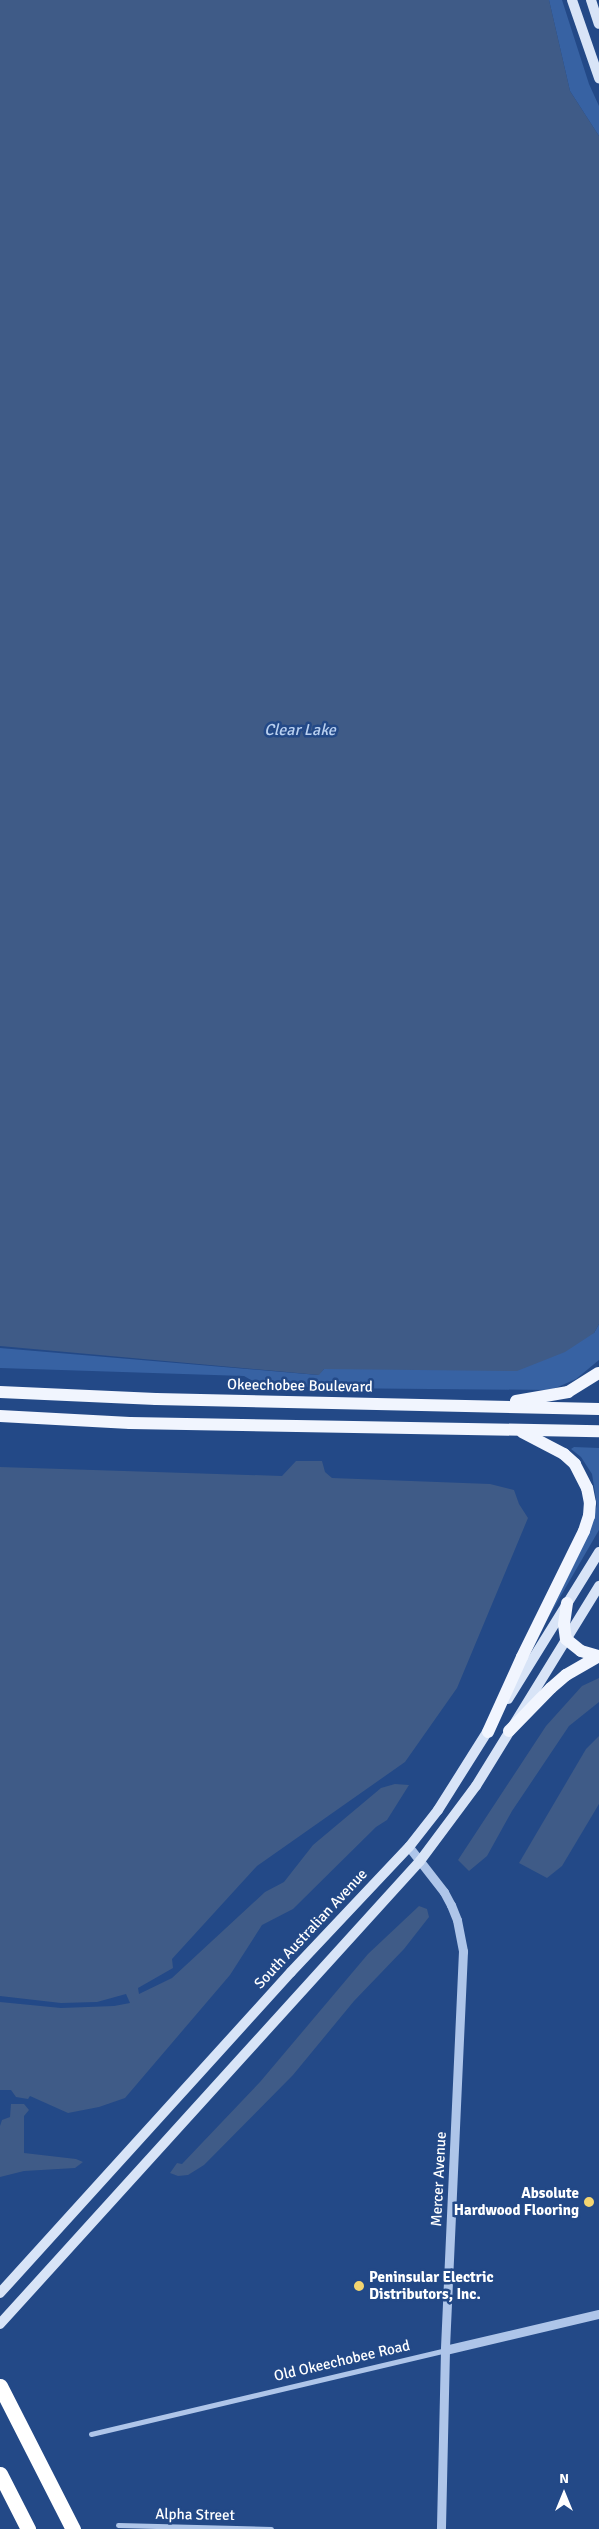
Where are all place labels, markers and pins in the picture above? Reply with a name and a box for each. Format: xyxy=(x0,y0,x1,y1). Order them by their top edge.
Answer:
place label: Absolute Hardwood Flooring xyxy=(454,2184,579,2219)
marker: Absolute Hardwood Flooring xyxy=(583,2196,595,2208)
place label: Peninsular Electric Distributors, Inc. xyxy=(369,2268,494,2303)
marker: Peninsular Electric Distributors, Inc. xyxy=(353,2280,365,2292)

